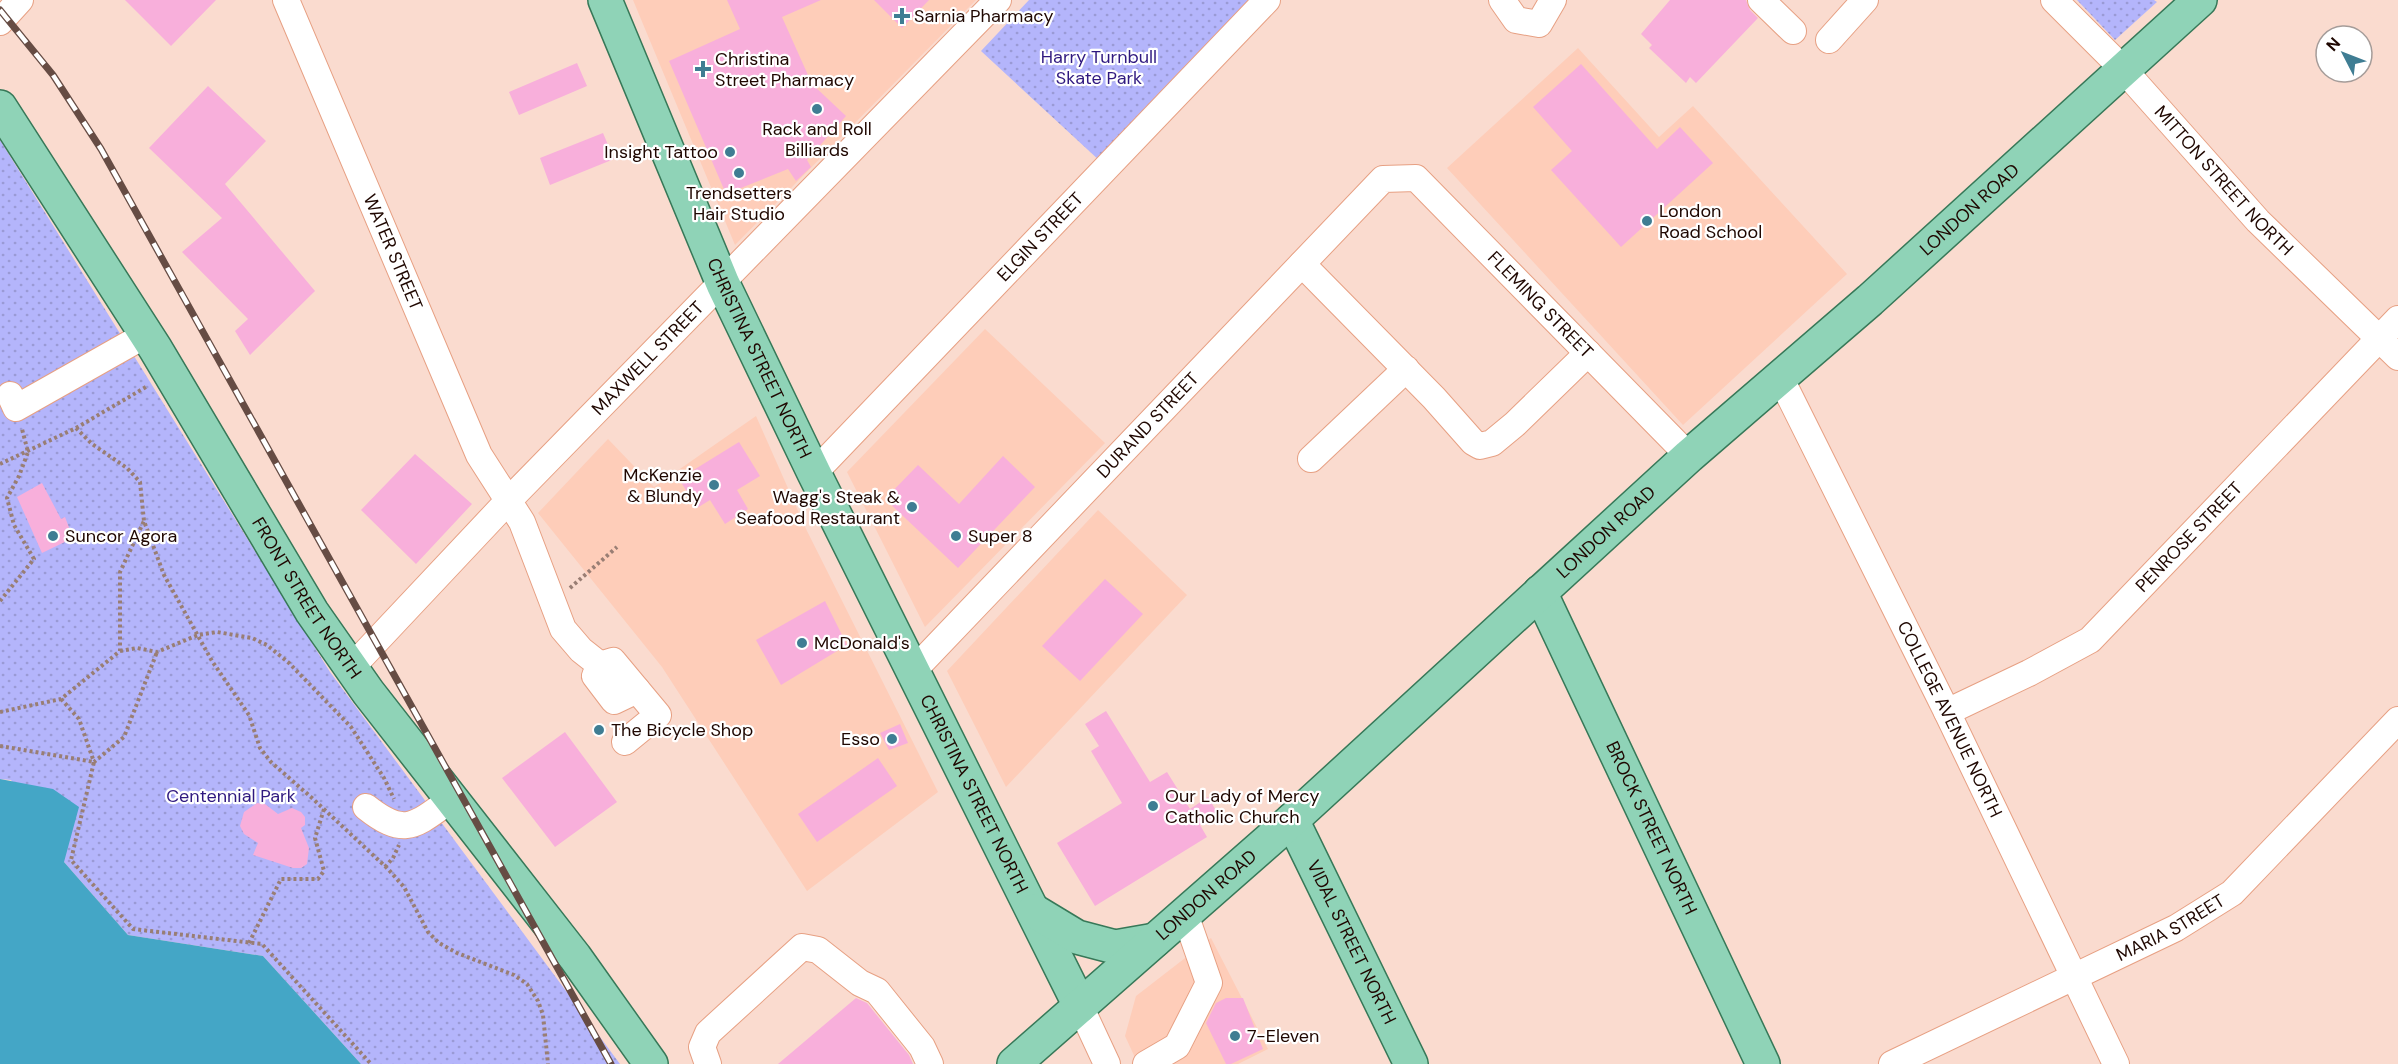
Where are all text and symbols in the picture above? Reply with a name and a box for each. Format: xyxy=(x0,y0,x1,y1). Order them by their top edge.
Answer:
place label: Sarnia Pharmacy xyxy=(914,4,1054,28)
marker: Sarnia Pharmacy xyxy=(895,9,909,23)
north arrow xyxy=(2314,24,2374,84)
text: N xyxy=(2322,33,2345,56)
park label: Harry Turnbull Skate Park xyxy=(1041,45,1157,90)
place label: Christina Street Pharmacy xyxy=(715,47,854,92)
marker: Christina Street Pharmacy xyxy=(696,62,710,76)
street label: MITTON STREET NORTH xyxy=(2149,100,2299,261)
marker: Rack and Roll Billiards xyxy=(810,102,824,116)
place label: Rack and Roll Billiards xyxy=(762,117,872,162)
place label: Insight Tattoo xyxy=(604,140,718,164)
marker: Insight Tattoo xyxy=(723,145,737,159)
street label: LONDON ROAD xyxy=(1915,158,2024,261)
marker: Trendsetters Hair Studio xyxy=(732,166,746,180)
place label: Trendsetters Hair Studio xyxy=(686,181,792,226)
street label: ELGIN STREET xyxy=(992,187,1089,287)
street label: WATER STREET xyxy=(358,191,428,314)
place label: London Road School xyxy=(1659,199,1762,244)
marker: London Road School xyxy=(1640,214,1654,228)
street label: FLEMING STREET xyxy=(1482,246,1598,363)
street label: CHRISTINA STREET NORTH xyxy=(701,254,817,462)
street label: MAXWELL STREET xyxy=(586,296,709,420)
street label: DURAND STREET xyxy=(1092,367,1204,483)
place label: McKenzie & Blundy xyxy=(623,463,702,508)
street label: PENROSE STREET xyxy=(2130,476,2248,597)
marker: McKenzie & Blundy xyxy=(707,478,721,492)
street label: LONDON ROAD xyxy=(1551,480,1661,584)
place label: Wagg's Steak & Seafood Restaurant xyxy=(736,485,900,530)
marker: Wagg's Steak & Seafood Restaurant xyxy=(905,500,919,514)
street label: FRONT STREET NORTH xyxy=(246,513,367,684)
place label: Suncor Agora xyxy=(65,524,177,548)
place label: Super 8 xyxy=(968,524,1033,548)
marker: Suncor Agora xyxy=(46,529,60,543)
marker: Super 8 xyxy=(949,529,963,543)
street label: COLLEGE AVENUE NORTH xyxy=(1892,617,2008,821)
place label: McDonald's xyxy=(814,631,910,655)
marker: McDonald's xyxy=(795,636,809,650)
street label: CHRISTINA STREET NORTH xyxy=(914,690,1034,897)
place label: The Bicycle Shop xyxy=(611,718,753,742)
marker: The Bicycle Shop xyxy=(592,723,606,737)
place label: Esso xyxy=(841,727,880,751)
marker: Esso xyxy=(885,732,899,746)
street label: BROCK STREET NORTH xyxy=(1600,737,1703,919)
park label: Centennial Park xyxy=(166,784,296,808)
place label: Our Lady of Mercy Catholic Church xyxy=(1165,784,1320,829)
marker: Our Lady of Mercy Catholic Church xyxy=(1146,799,1160,813)
street label: LONDON ROAD xyxy=(1151,844,1262,946)
street label: VIDAL STREET NORTH xyxy=(1301,856,1402,1028)
street label: MARIA STREET xyxy=(2112,889,2229,967)
place label: 7-Eleven xyxy=(1247,1024,1319,1048)
marker: 7-Eleven xyxy=(1228,1029,1242,1043)

